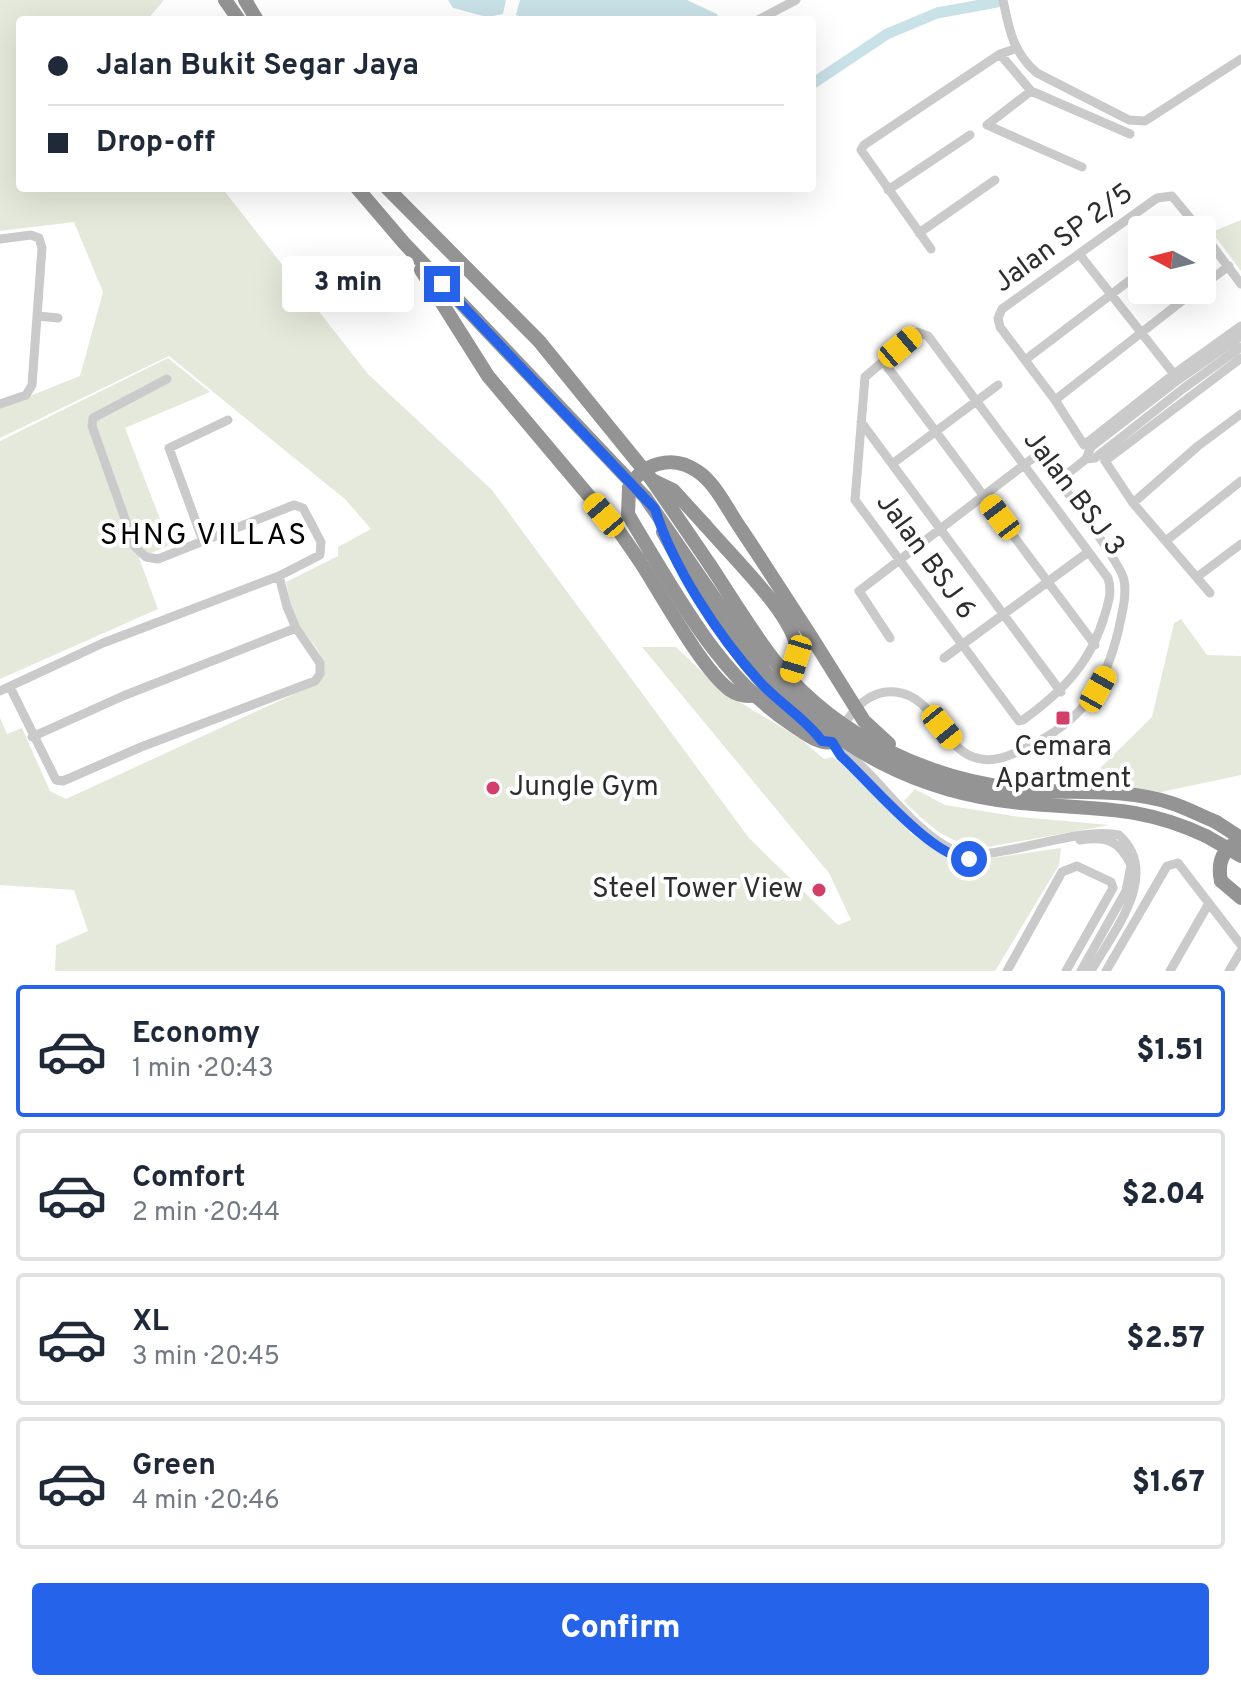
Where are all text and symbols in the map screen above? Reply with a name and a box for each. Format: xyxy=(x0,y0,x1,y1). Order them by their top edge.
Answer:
text: Jalan Bukit Segar Jaya xyxy=(96,48,419,85)
text: Drop-off xyxy=(96,125,215,162)
street label: Jalan SP 2/5 xyxy=(987,176,1141,302)
north arrow xyxy=(1128,216,1216,304)
map controls xyxy=(1128,216,1216,304)
callout: 3 min xyxy=(282,256,414,312)
route end xyxy=(424,266,460,302)
text: 3 min xyxy=(314,267,382,300)
car xyxy=(874,322,926,372)
street label: Jalan BSJ 3 xyxy=(1014,424,1132,564)
street label: Jalan BSJ 6 xyxy=(867,486,983,628)
car xyxy=(579,489,629,541)
car xyxy=(976,491,1024,543)
district label: SHNG VILLAS xyxy=(100,518,308,555)
car xyxy=(778,633,814,685)
car xyxy=(1076,662,1120,716)
car xyxy=(918,701,966,753)
marker: Cemara Apartment xyxy=(1054,709,1072,727)
place label: Cemara Apartment xyxy=(995,730,1131,798)
place label: Jungle Gym xyxy=(509,770,659,806)
marker: Jungle Gym xyxy=(484,779,502,797)
route start xyxy=(951,841,987,877)
place label: Steel Tower View xyxy=(592,872,803,908)
marker: Steel Tower View xyxy=(810,881,828,899)
icon: car xyxy=(36,1015,108,1087)
text: Economy xyxy=(132,1016,260,1053)
text: $1.51 xyxy=(1136,1033,1205,1070)
text: 1 min · 20:43 xyxy=(132,1053,274,1086)
icon: car xyxy=(36,1159,108,1231)
text: Comfort xyxy=(132,1160,245,1197)
text: $2.04 xyxy=(1122,1177,1205,1214)
text: 2 min · 20:44 xyxy=(132,1197,280,1230)
icon: car xyxy=(36,1303,108,1375)
text: XL xyxy=(132,1304,169,1341)
text: $2.57 xyxy=(1126,1321,1205,1358)
text: 3 min · 20:45 xyxy=(132,1341,280,1374)
icon: car xyxy=(36,1447,108,1519)
text: Green xyxy=(132,1448,216,1485)
text: $1.67 xyxy=(1132,1465,1205,1502)
text: 4 min · 20:46 xyxy=(132,1485,280,1518)
button: Confirm xyxy=(32,1583,1209,1675)

